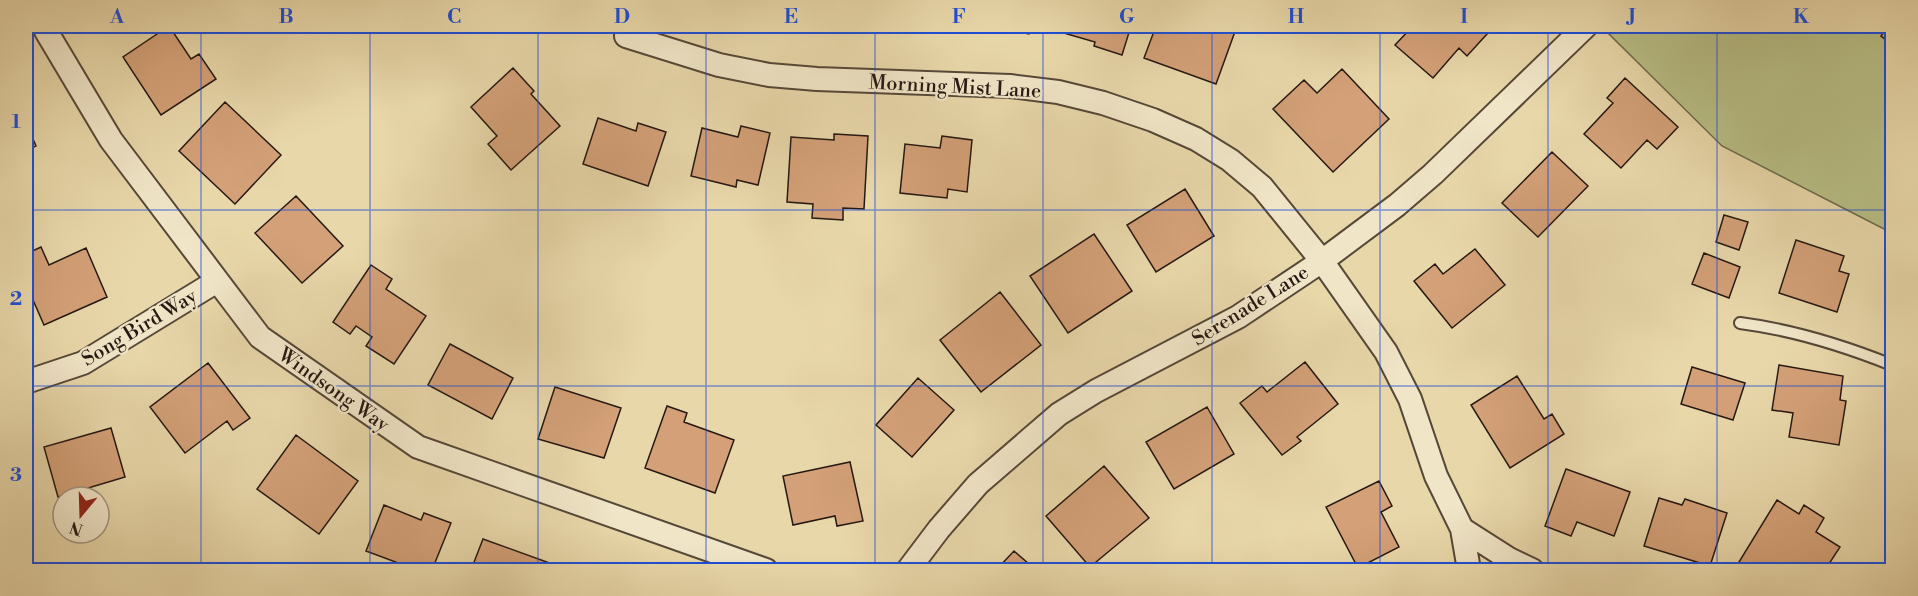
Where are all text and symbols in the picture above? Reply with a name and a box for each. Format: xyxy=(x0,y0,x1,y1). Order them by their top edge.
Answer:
text: A xyxy=(109,5,125,30)
text: B xyxy=(278,5,294,30)
text: C xyxy=(447,5,461,30)
text: D xyxy=(614,5,630,30)
text: E xyxy=(784,5,798,30)
text: F xyxy=(952,5,966,30)
text: G xyxy=(1119,5,1135,30)
text: H xyxy=(1288,5,1305,30)
text: I xyxy=(1460,5,1468,30)
text: J xyxy=(1625,5,1636,30)
text: K xyxy=(1793,5,1810,30)
street label: Morning Mist Lane xyxy=(868,70,1042,104)
text: 1 xyxy=(11,110,21,135)
street label: Serenade Lane xyxy=(1188,260,1314,352)
street label: Song Bird Way xyxy=(77,284,202,373)
text: 2 xyxy=(10,287,22,312)
street label: Windsong Way xyxy=(272,342,394,438)
text: 3 xyxy=(10,463,22,488)
north arrow xyxy=(51,485,111,545)
text: N xyxy=(67,517,86,540)

